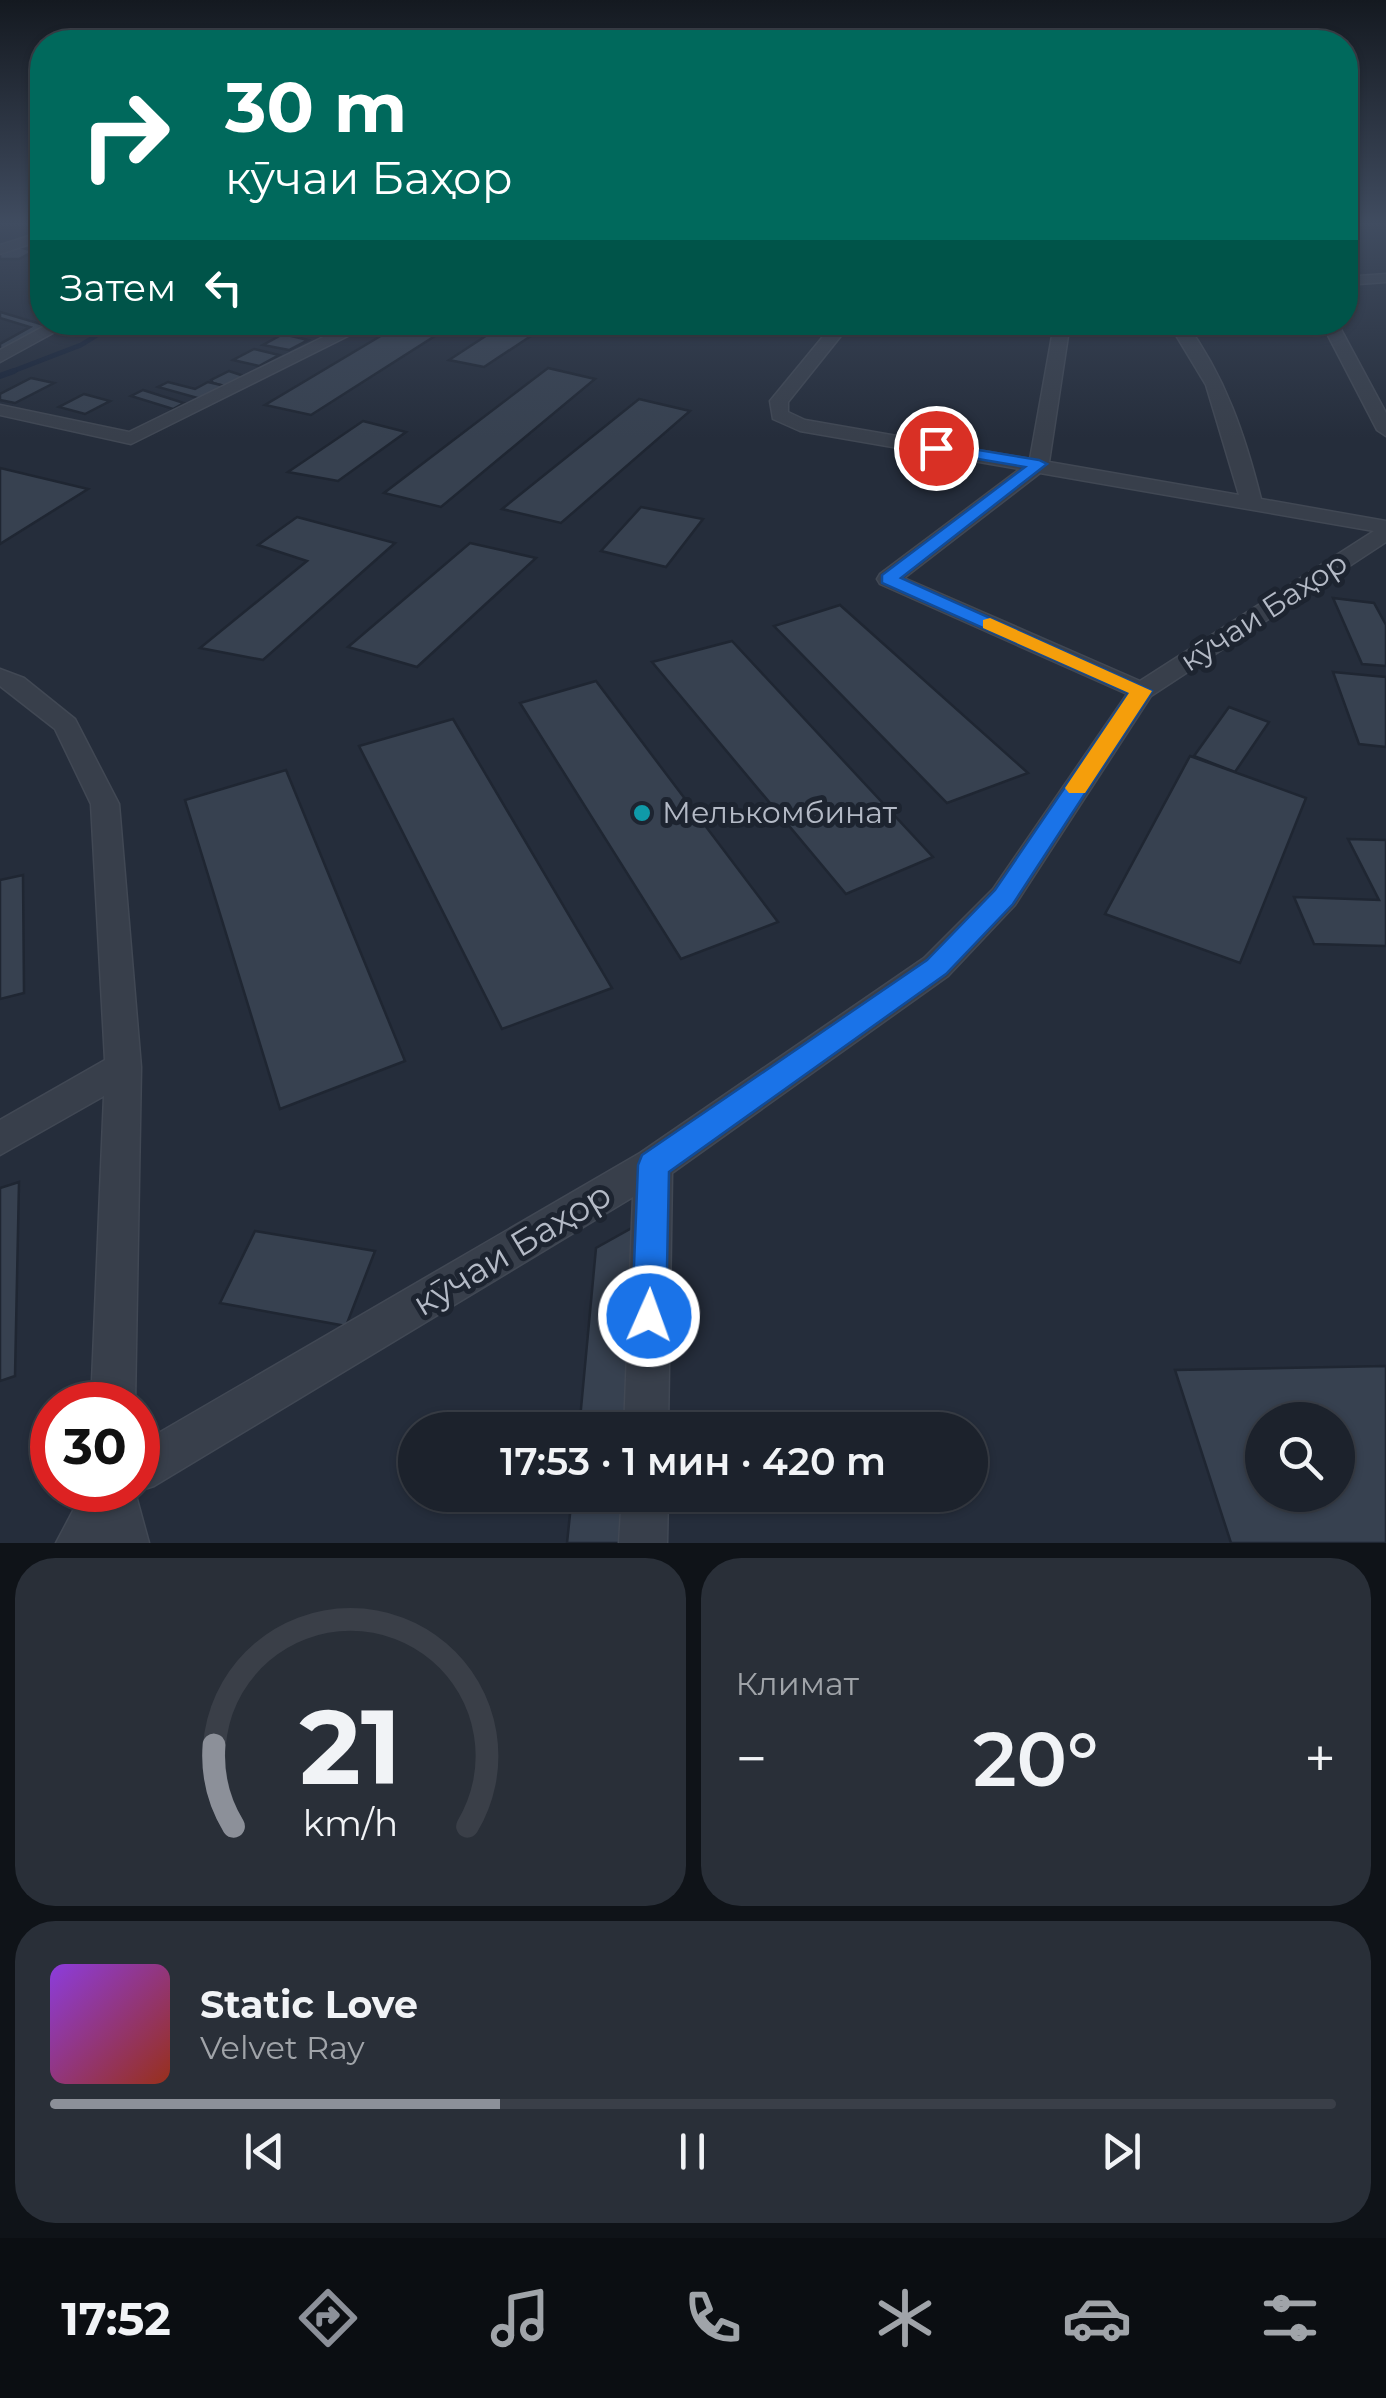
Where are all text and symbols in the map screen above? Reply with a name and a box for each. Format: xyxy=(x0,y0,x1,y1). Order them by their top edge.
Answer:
text: 30 m xyxy=(225,64,407,150)
icon: right xyxy=(60,70,190,200)
text: кӯчаи Баҳор xyxy=(225,150,513,205)
icon: left xyxy=(196,260,251,315)
text: Затем xyxy=(60,264,176,311)
pin xyxy=(894,406,979,491)
icon: arrive xyxy=(909,421,964,476)
street label: кӯчаи Баҳор xyxy=(1173,544,1354,679)
place label: Мелькомбинат xyxy=(662,794,898,831)
marker: Мелькомбинат xyxy=(631,802,653,824)
street label: кӯчаи Баҳор xyxy=(405,1173,619,1325)
position arrow xyxy=(597,1264,701,1368)
speed limit sign: 30 xyxy=(30,1382,160,1512)
map controls xyxy=(1245,1402,1355,1512)
button: search xyxy=(1245,1402,1355,1512)
text: 17:53 · 1 мин · 420 m xyxy=(500,1438,886,1485)
text: Климат xyxy=(736,1664,859,1703)
text: 21 xyxy=(299,1683,401,1810)
text: 20° xyxy=(973,1713,1099,1805)
text: − xyxy=(736,1725,767,1792)
text: + xyxy=(1304,1725,1336,1792)
text: km/h xyxy=(303,1801,398,1845)
text: Static Love xyxy=(200,1981,418,2028)
text: Velvet Ray xyxy=(200,2028,365,2067)
icon: previous xyxy=(237,2124,292,2179)
icon: pause xyxy=(665,2124,720,2179)
icon: next xyxy=(1094,2124,1149,2179)
icon: directions xyxy=(293,2283,363,2353)
icon: music xyxy=(485,2283,555,2353)
icon: phone xyxy=(678,2283,748,2353)
icon: climate xyxy=(870,2283,940,2353)
icon: car xyxy=(1062,2283,1132,2353)
icon: filters xyxy=(1255,2283,1325,2353)
text: 17:52 xyxy=(61,2291,171,2346)

